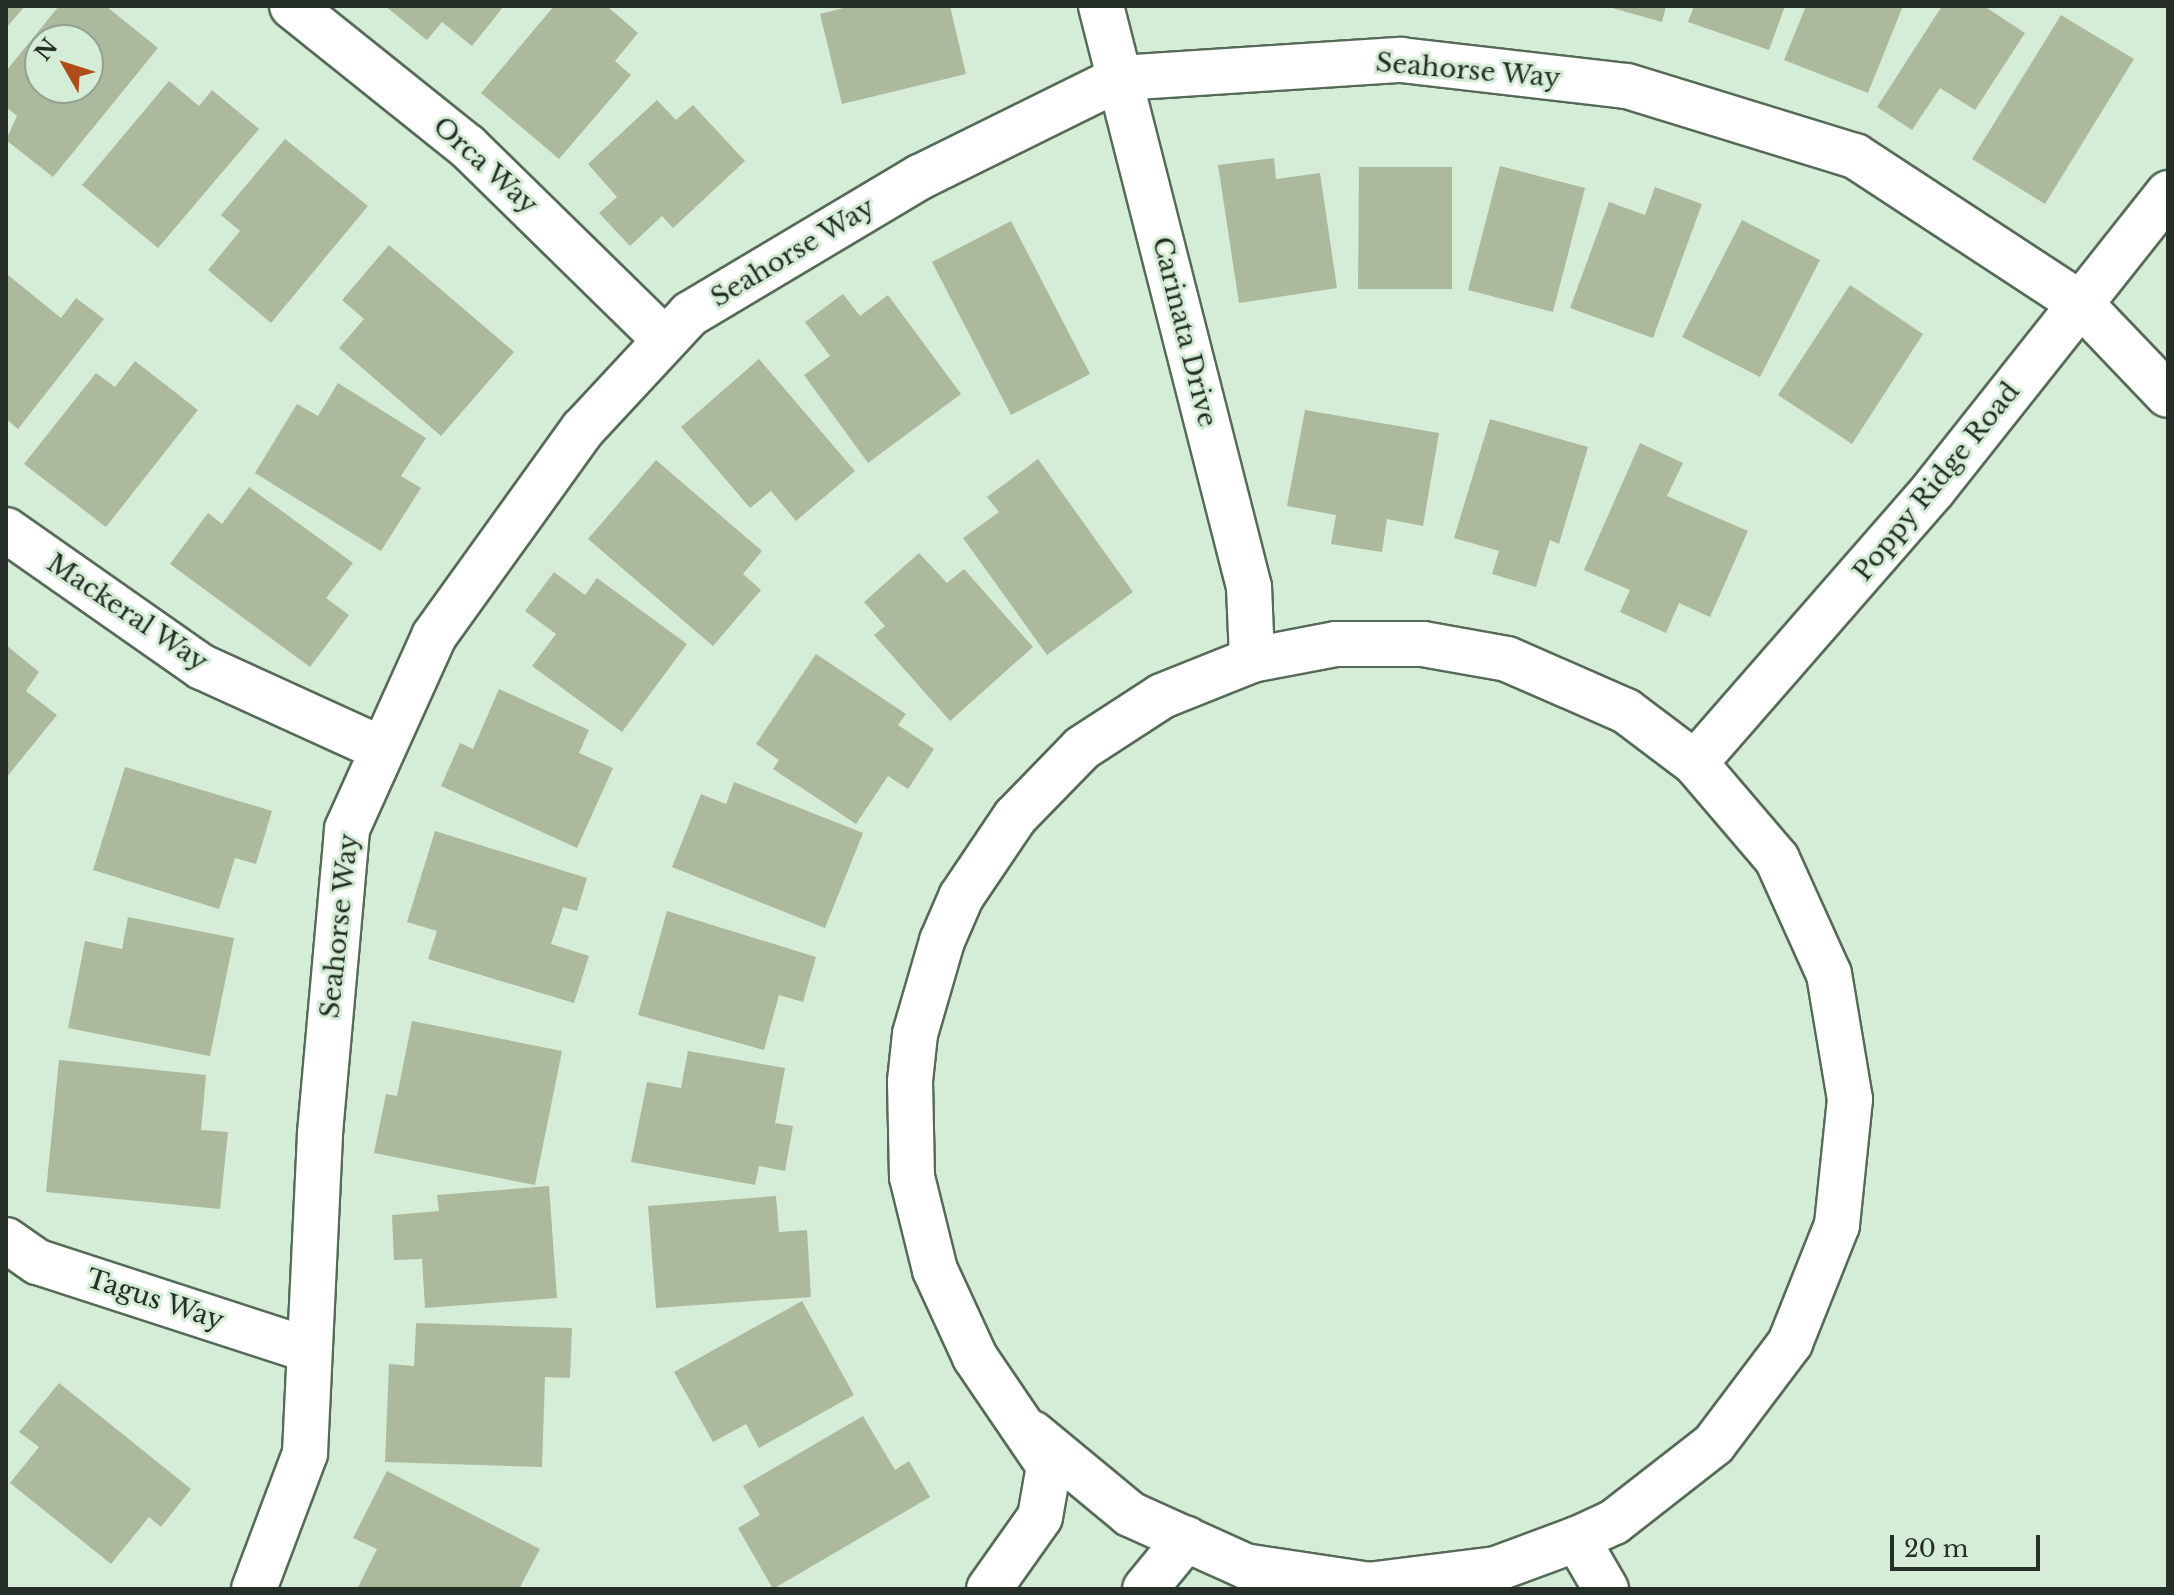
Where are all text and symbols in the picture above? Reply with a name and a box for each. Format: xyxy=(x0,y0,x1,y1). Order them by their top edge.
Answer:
north arrow xyxy=(24,24,104,104)
text: N xyxy=(30,33,64,66)
street label: Seahorse Way xyxy=(1374,47,1562,95)
street label: Orca Way xyxy=(426,110,544,222)
street label: Seahorse Way xyxy=(705,192,881,314)
street label: Carinata Drive xyxy=(1145,234,1223,430)
street label: Poppy Ridge Road xyxy=(1847,376,2027,588)
street label: Mackeral Way xyxy=(40,547,214,679)
street label: Seahorse Way xyxy=(315,832,365,1020)
street label: Tagus Way xyxy=(82,1263,228,1337)
scale bar xyxy=(1894,1519,2044,1569)
text: 20 m xyxy=(1904,1534,1969,1563)

